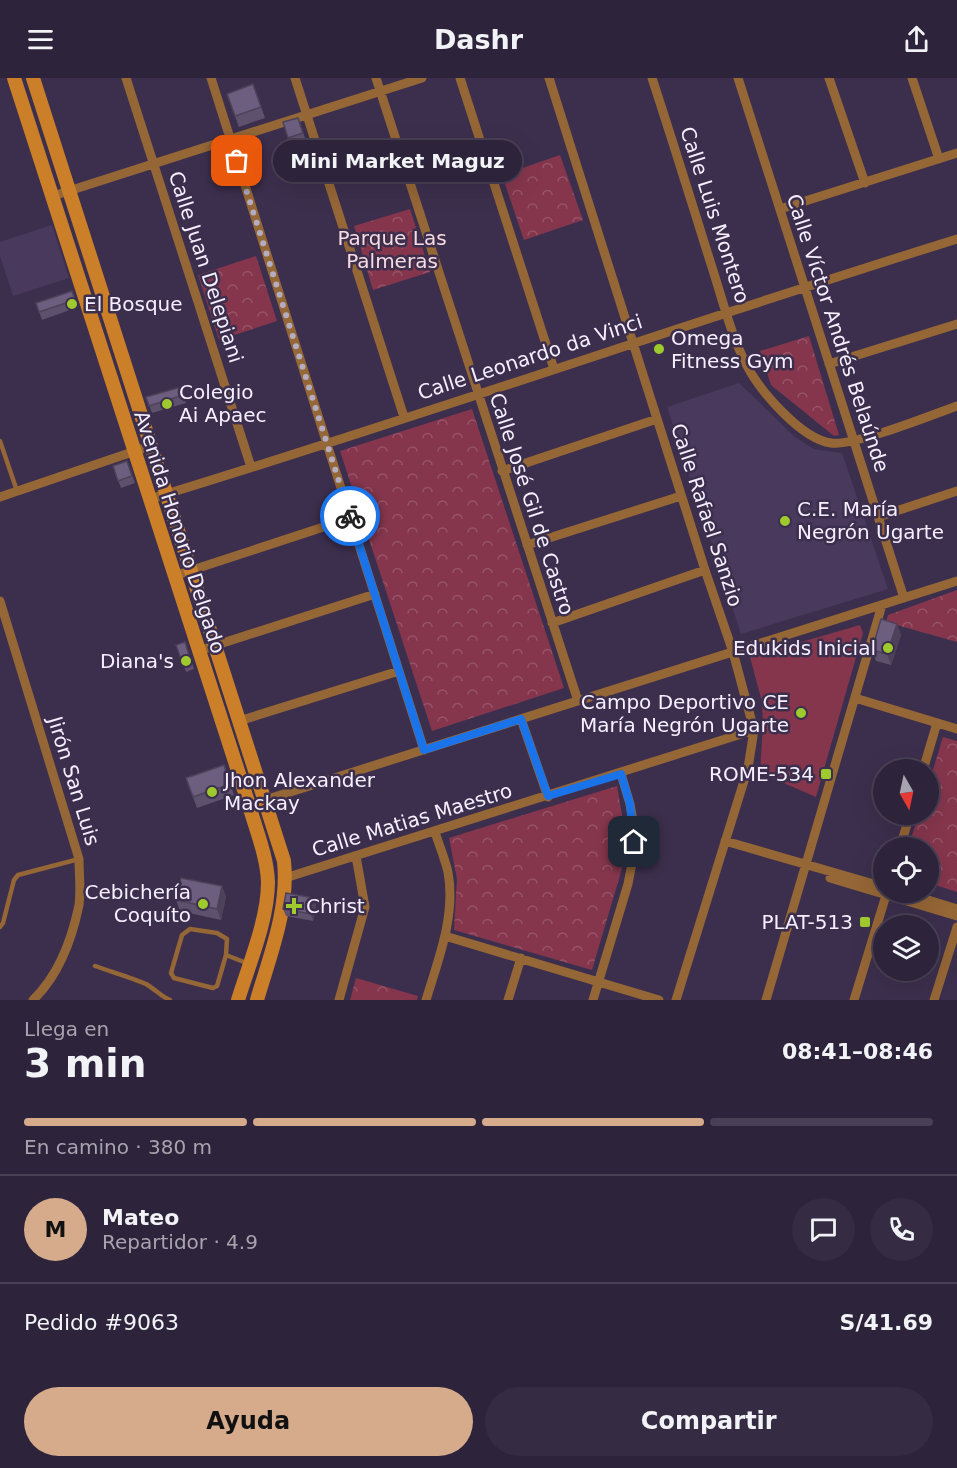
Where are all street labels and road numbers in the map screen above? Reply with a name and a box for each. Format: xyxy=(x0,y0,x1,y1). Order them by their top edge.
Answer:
street label: Calle Luis Montero xyxy=(675,124,755,306)
street label: Calle Juan Delepiani xyxy=(164,168,248,366)
street label: Calle Víctor Andrés Belaúnde xyxy=(782,191,894,475)
street label: Calle Leonardo da Vinci xyxy=(415,309,645,405)
street label: Calle José Gil de Castro xyxy=(485,390,579,618)
street label: Avenida Honorio Delgado xyxy=(129,408,231,656)
street label: Calle Rafael Sanzio xyxy=(666,420,748,610)
street label: Jirón San Luis xyxy=(42,712,105,849)
street label: Calle Matias Maestro xyxy=(309,778,515,862)

